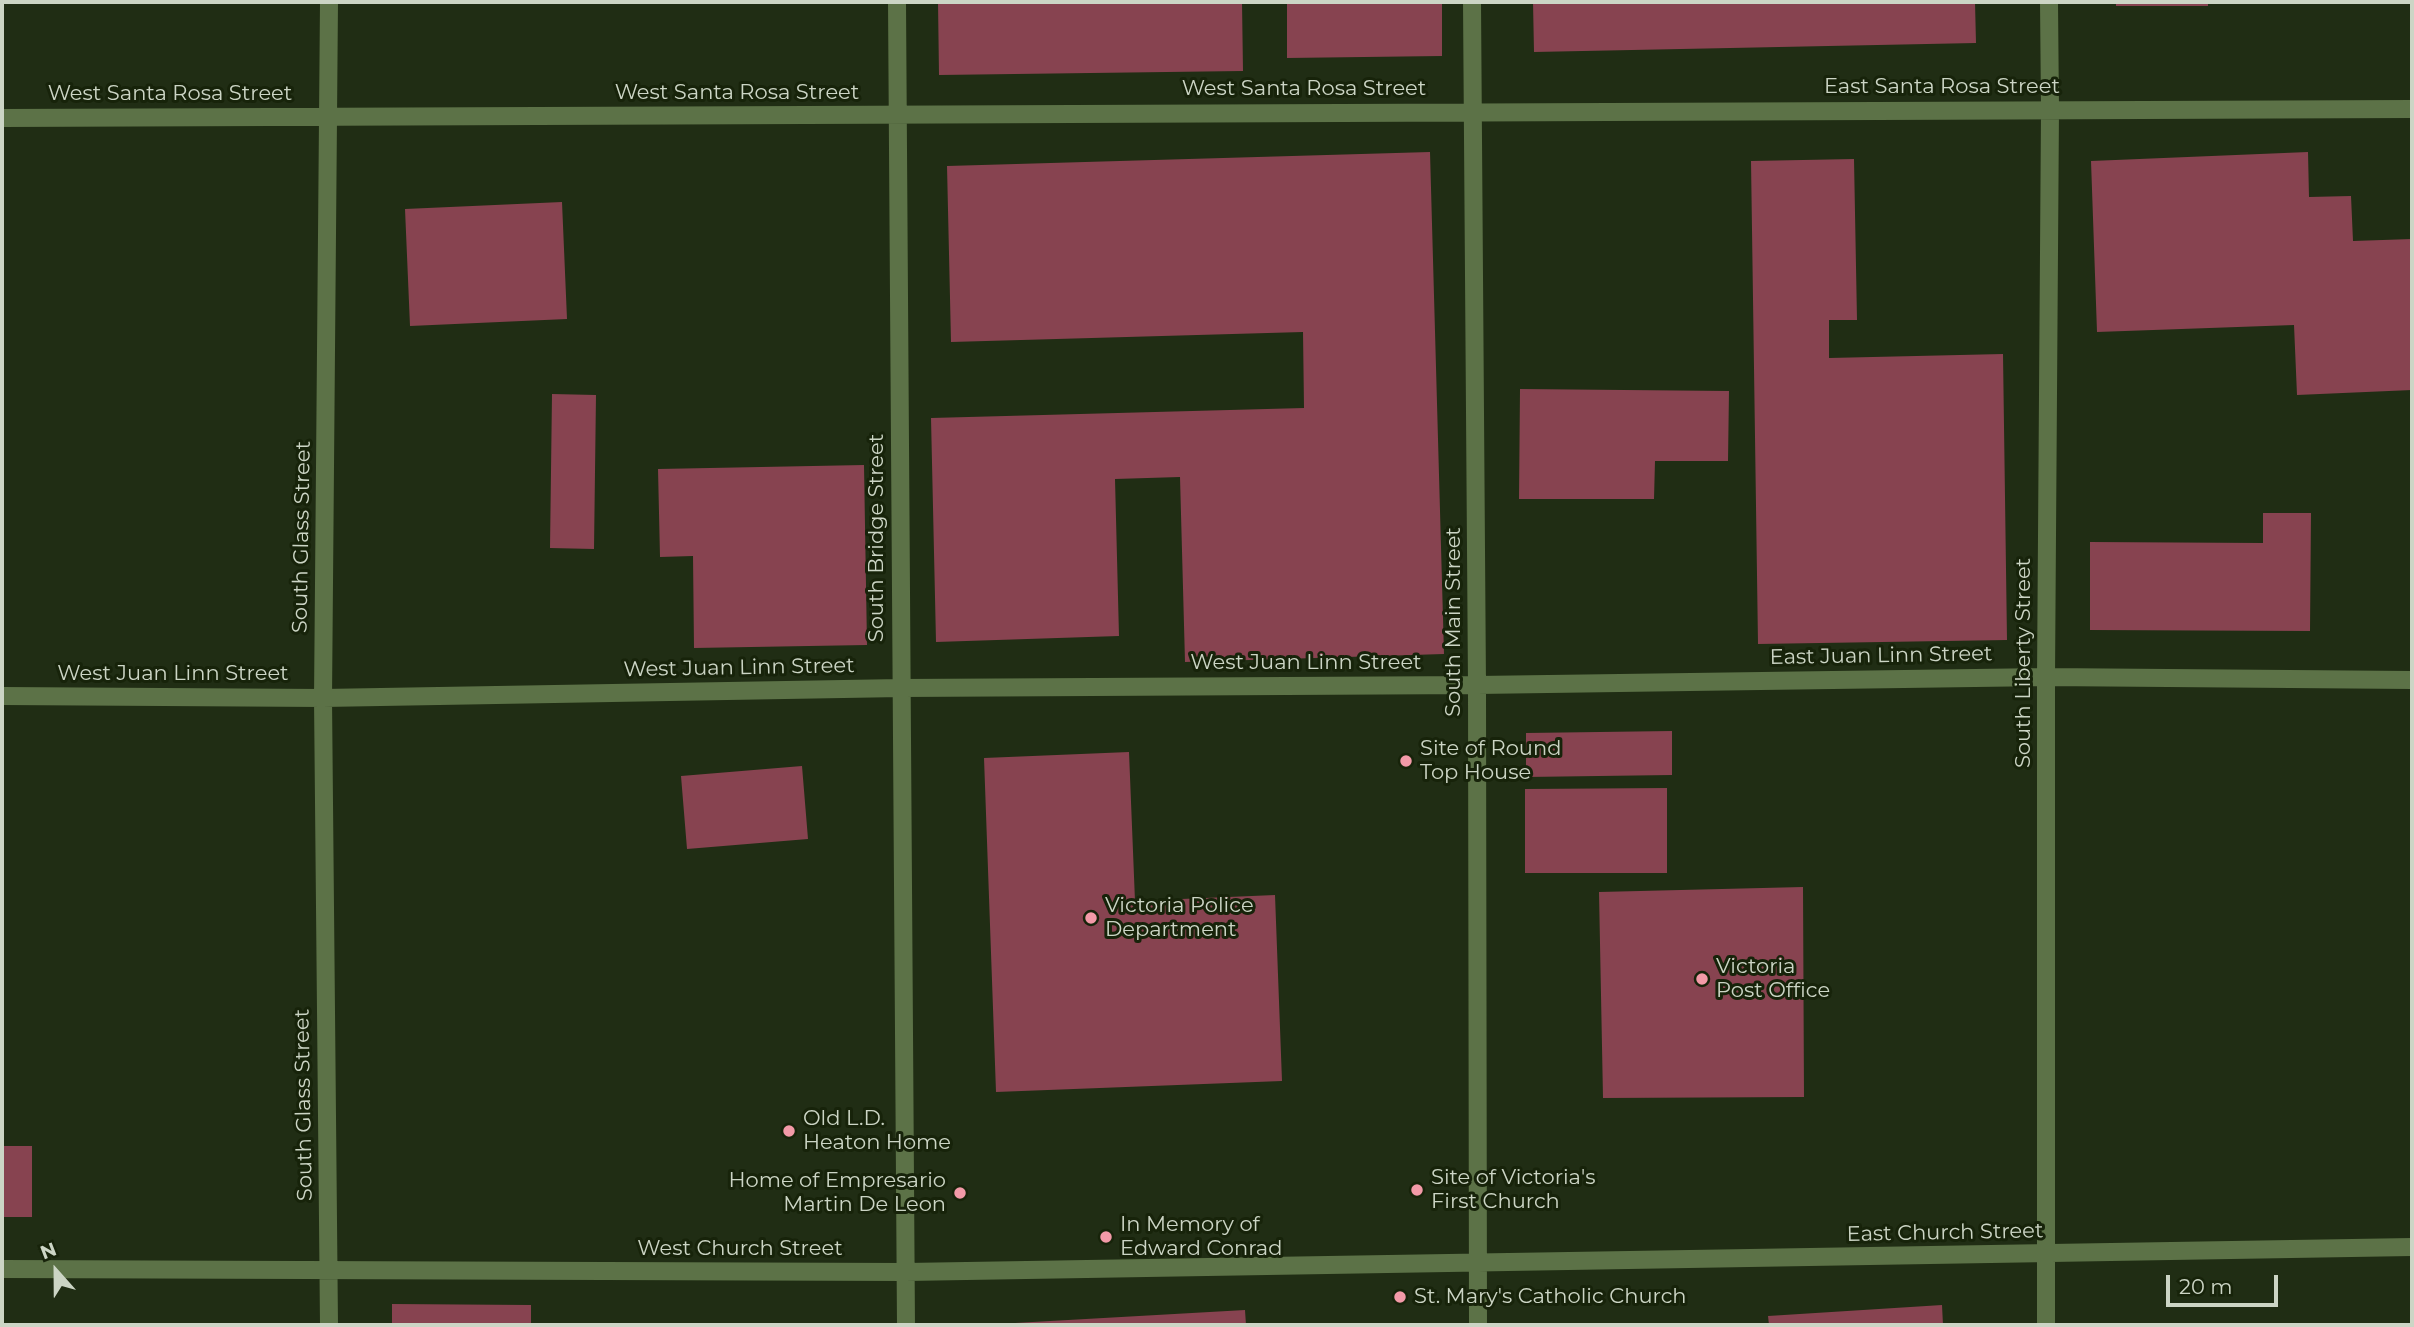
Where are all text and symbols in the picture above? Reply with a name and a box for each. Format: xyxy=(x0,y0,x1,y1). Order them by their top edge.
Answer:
street label: East Santa Rosa Street xyxy=(1824,74,2060,100)
street label: West Santa Rosa Street xyxy=(1182,76,1426,102)
street label: West Santa Rosa Street xyxy=(615,80,859,106)
street label: West Santa Rosa Street xyxy=(48,81,292,107)
street label: South Bridge Street xyxy=(864,434,890,642)
street label: South Glass Street xyxy=(288,441,316,633)
street label: South Main Street xyxy=(1441,527,1467,717)
street label: South Liberty Street xyxy=(2011,558,2037,768)
street label: East Juan Linn Street xyxy=(1769,641,1993,671)
street label: West Juan Linn Street xyxy=(1190,650,1422,676)
street label: West Juan Linn Street xyxy=(623,653,855,683)
street label: West Juan Linn Street xyxy=(57,661,289,687)
place label: Site of Round Top House xyxy=(1420,736,1561,786)
marker: Site of Round Top House xyxy=(1398,753,1414,769)
place label: Victoria Police Department xyxy=(1105,893,1254,943)
marker: Victoria Police Department xyxy=(1083,910,1099,926)
place label: Victoria Post Office xyxy=(1716,954,1830,1004)
marker: Victoria Post Office xyxy=(1694,971,1710,987)
street label: South Glass Street xyxy=(290,1009,318,1201)
place label: Old L.D. Heaton Home xyxy=(803,1106,951,1156)
marker: Old L.D. Heaton Home xyxy=(781,1123,797,1139)
place label: Site of Victoria's First Church xyxy=(1431,1165,1595,1215)
place label: Home of Empresario Martin De Leon xyxy=(728,1168,946,1218)
marker: Site of Victoria's First Church xyxy=(1409,1182,1425,1198)
marker: Home of Empresario Martin De Leon xyxy=(952,1185,968,1201)
place label: In Memory of Edward Conrad xyxy=(1120,1212,1282,1262)
street label: East Church Street xyxy=(1846,1219,2044,1247)
marker: In Memory of Edward Conrad xyxy=(1098,1229,1114,1245)
north arrow xyxy=(21,1236,91,1306)
street label: West Church Street xyxy=(637,1236,843,1262)
text: N xyxy=(37,1237,60,1264)
scale bar xyxy=(2169,1260,2281,1304)
text: 20 m xyxy=(2179,1274,2233,1299)
place label: St. Mary's Catholic Church xyxy=(1414,1284,1687,1310)
marker: St. Mary's Catholic Church xyxy=(1392,1289,1408,1305)

